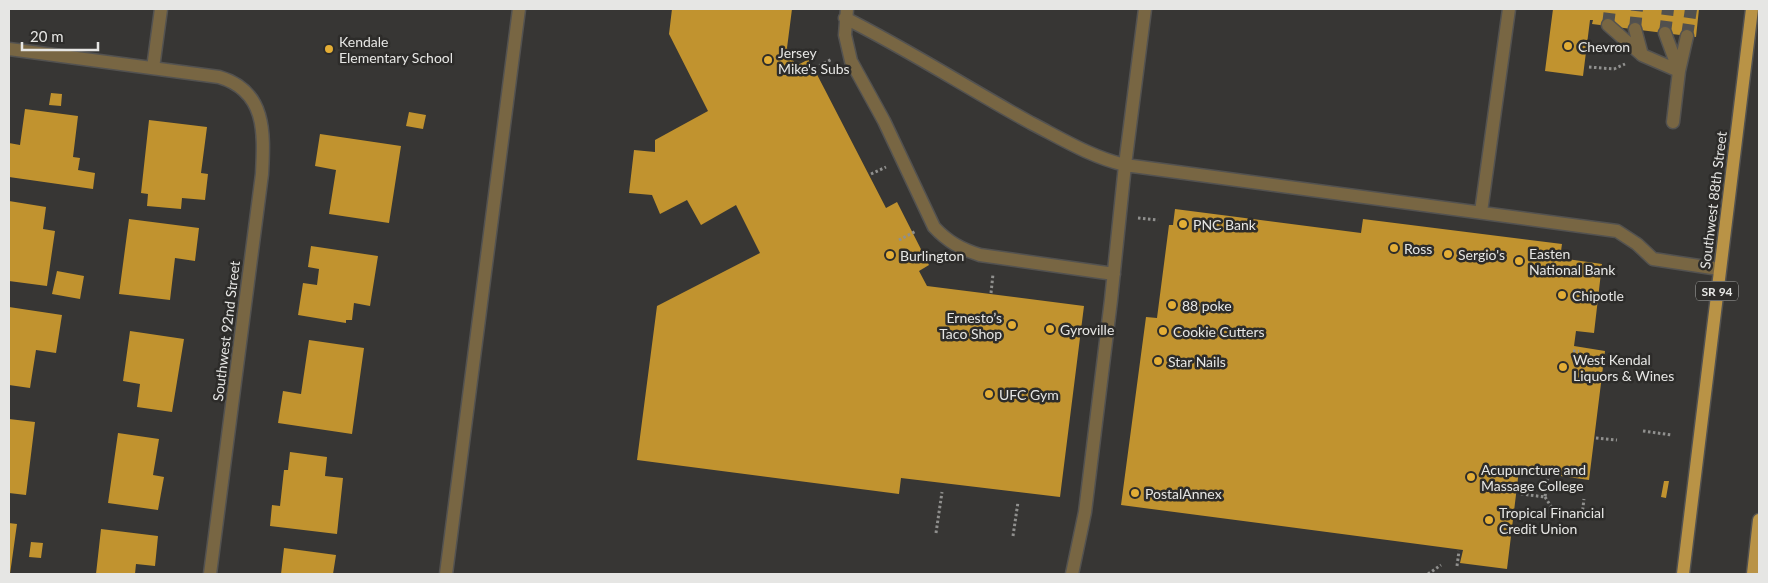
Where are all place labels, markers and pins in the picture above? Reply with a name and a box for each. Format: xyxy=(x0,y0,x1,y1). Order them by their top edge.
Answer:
place label: Kendale Elementary School xyxy=(339,33,453,66)
place label: Chevron xyxy=(1578,38,1630,55)
marker: Chevron xyxy=(1562,40,1574,52)
marker: Kendale Elementary School xyxy=(323,43,335,55)
place label: Jersey Mike's Subs xyxy=(778,44,850,77)
marker: Jersey Mike's Subs xyxy=(762,54,774,66)
place label: PNC Bank xyxy=(1193,216,1257,233)
marker: PNC Bank xyxy=(1177,218,1189,230)
place label: Ross xyxy=(1404,240,1432,257)
marker: Ross xyxy=(1388,242,1400,254)
place label: Easten National Bank xyxy=(1529,245,1616,278)
place label: Sergio's xyxy=(1458,246,1505,263)
place label: Burlington xyxy=(900,247,964,264)
marker: Sergio's xyxy=(1442,248,1454,260)
marker: Burlington xyxy=(884,249,896,261)
marker: Easten National Bank xyxy=(1513,255,1525,267)
place label: Chipotle xyxy=(1572,287,1624,304)
marker: Chipotle xyxy=(1556,289,1568,301)
place label: 88 poke xyxy=(1182,297,1232,314)
marker: 88 poke xyxy=(1166,299,1178,311)
place label: Ernesto’s Taco Shop xyxy=(939,309,1002,342)
marker: Ernesto’s Taco Shop xyxy=(1006,319,1018,331)
place label: Gyroville xyxy=(1060,321,1114,338)
marker: Gyroville xyxy=(1044,323,1056,335)
place label: Cookie Cutters xyxy=(1173,323,1265,340)
marker: Cookie Cutters xyxy=(1157,325,1169,337)
place label: West Kendal Liquors & Wines xyxy=(1573,351,1674,384)
place label: Star Nails xyxy=(1168,353,1226,370)
marker: Star Nails xyxy=(1152,355,1164,367)
marker: West Kendal Liquors & Wines xyxy=(1557,361,1569,373)
place label: UFC Gym xyxy=(999,386,1059,403)
marker: UFC Gym xyxy=(983,388,995,400)
place label: Acupuncture and Massage College xyxy=(1481,461,1586,494)
marker: Acupuncture and Massage College xyxy=(1465,471,1477,483)
place label: PostalAnnex xyxy=(1145,485,1222,502)
marker: PostalAnnex xyxy=(1129,487,1141,499)
place label: Tropical Financial Credit Union xyxy=(1499,504,1604,537)
marker: Tropical Financial Credit Union xyxy=(1483,514,1495,526)

